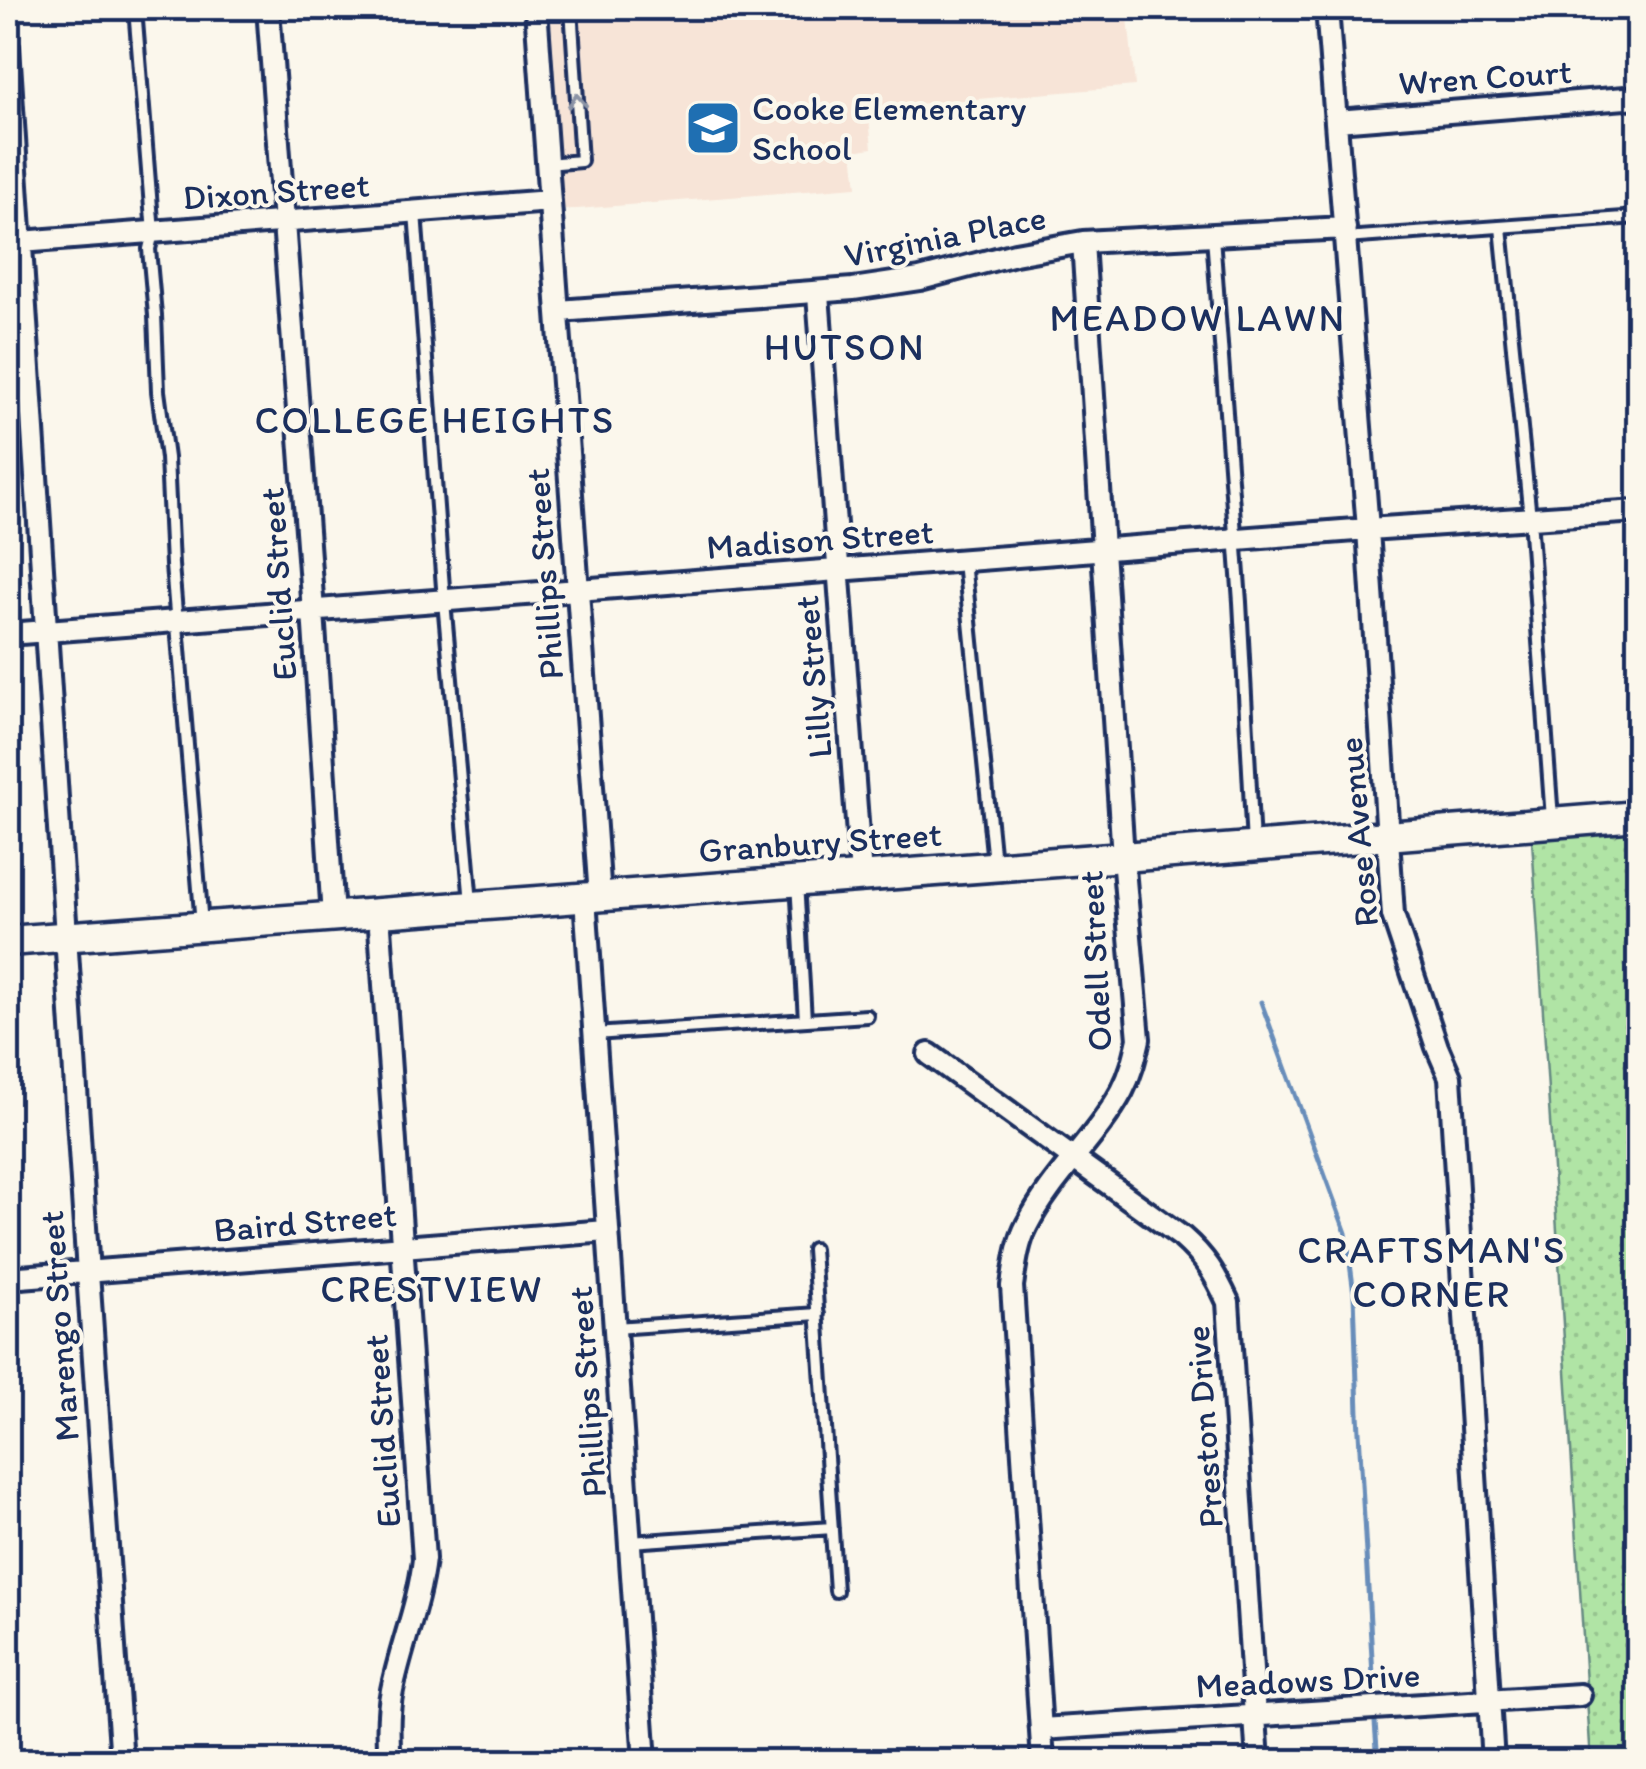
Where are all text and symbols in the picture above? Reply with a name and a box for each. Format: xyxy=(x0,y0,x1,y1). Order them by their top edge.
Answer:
street label: Wren Court xyxy=(1397,50,1573,104)
place label: Cooke Elementary School xyxy=(752,87,1026,169)
one-way arrow xyxy=(567,93,589,109)
school or university icon: Cooke Elementary School xyxy=(683,98,743,158)
street label: Dixon Street xyxy=(181,164,371,218)
street label: Virginia Place xyxy=(840,196,1050,276)
district label: MEADOW LAWN xyxy=(1049,295,1347,341)
district label: HUTSON xyxy=(764,324,926,370)
district label: COLLEGE HEIGHTS xyxy=(254,397,616,443)
street label: Phillips Street xyxy=(516,467,572,681)
street label: Euclid Street xyxy=(250,486,306,682)
street label: Madison Street xyxy=(705,510,935,568)
street label: Lilly Street xyxy=(785,594,841,760)
street label: Rose Avenue xyxy=(1329,735,1387,929)
street label: Granbury Street xyxy=(697,813,943,871)
street label: Odell Street xyxy=(1069,869,1121,1053)
street label: Baird Street xyxy=(212,1193,398,1251)
street label: Marengo Street xyxy=(30,1209,88,1443)
district label: CRAFTSMAN'S CORNER xyxy=(1297,1227,1567,1317)
district label: CRESTVIEW xyxy=(320,1266,544,1312)
street label: Phillips Street xyxy=(559,1285,615,1499)
street label: Preston Drive xyxy=(1176,1324,1232,1530)
street label: Euclid Street xyxy=(354,1333,410,1529)
street label: Meadows Drive xyxy=(1195,1653,1421,1707)

